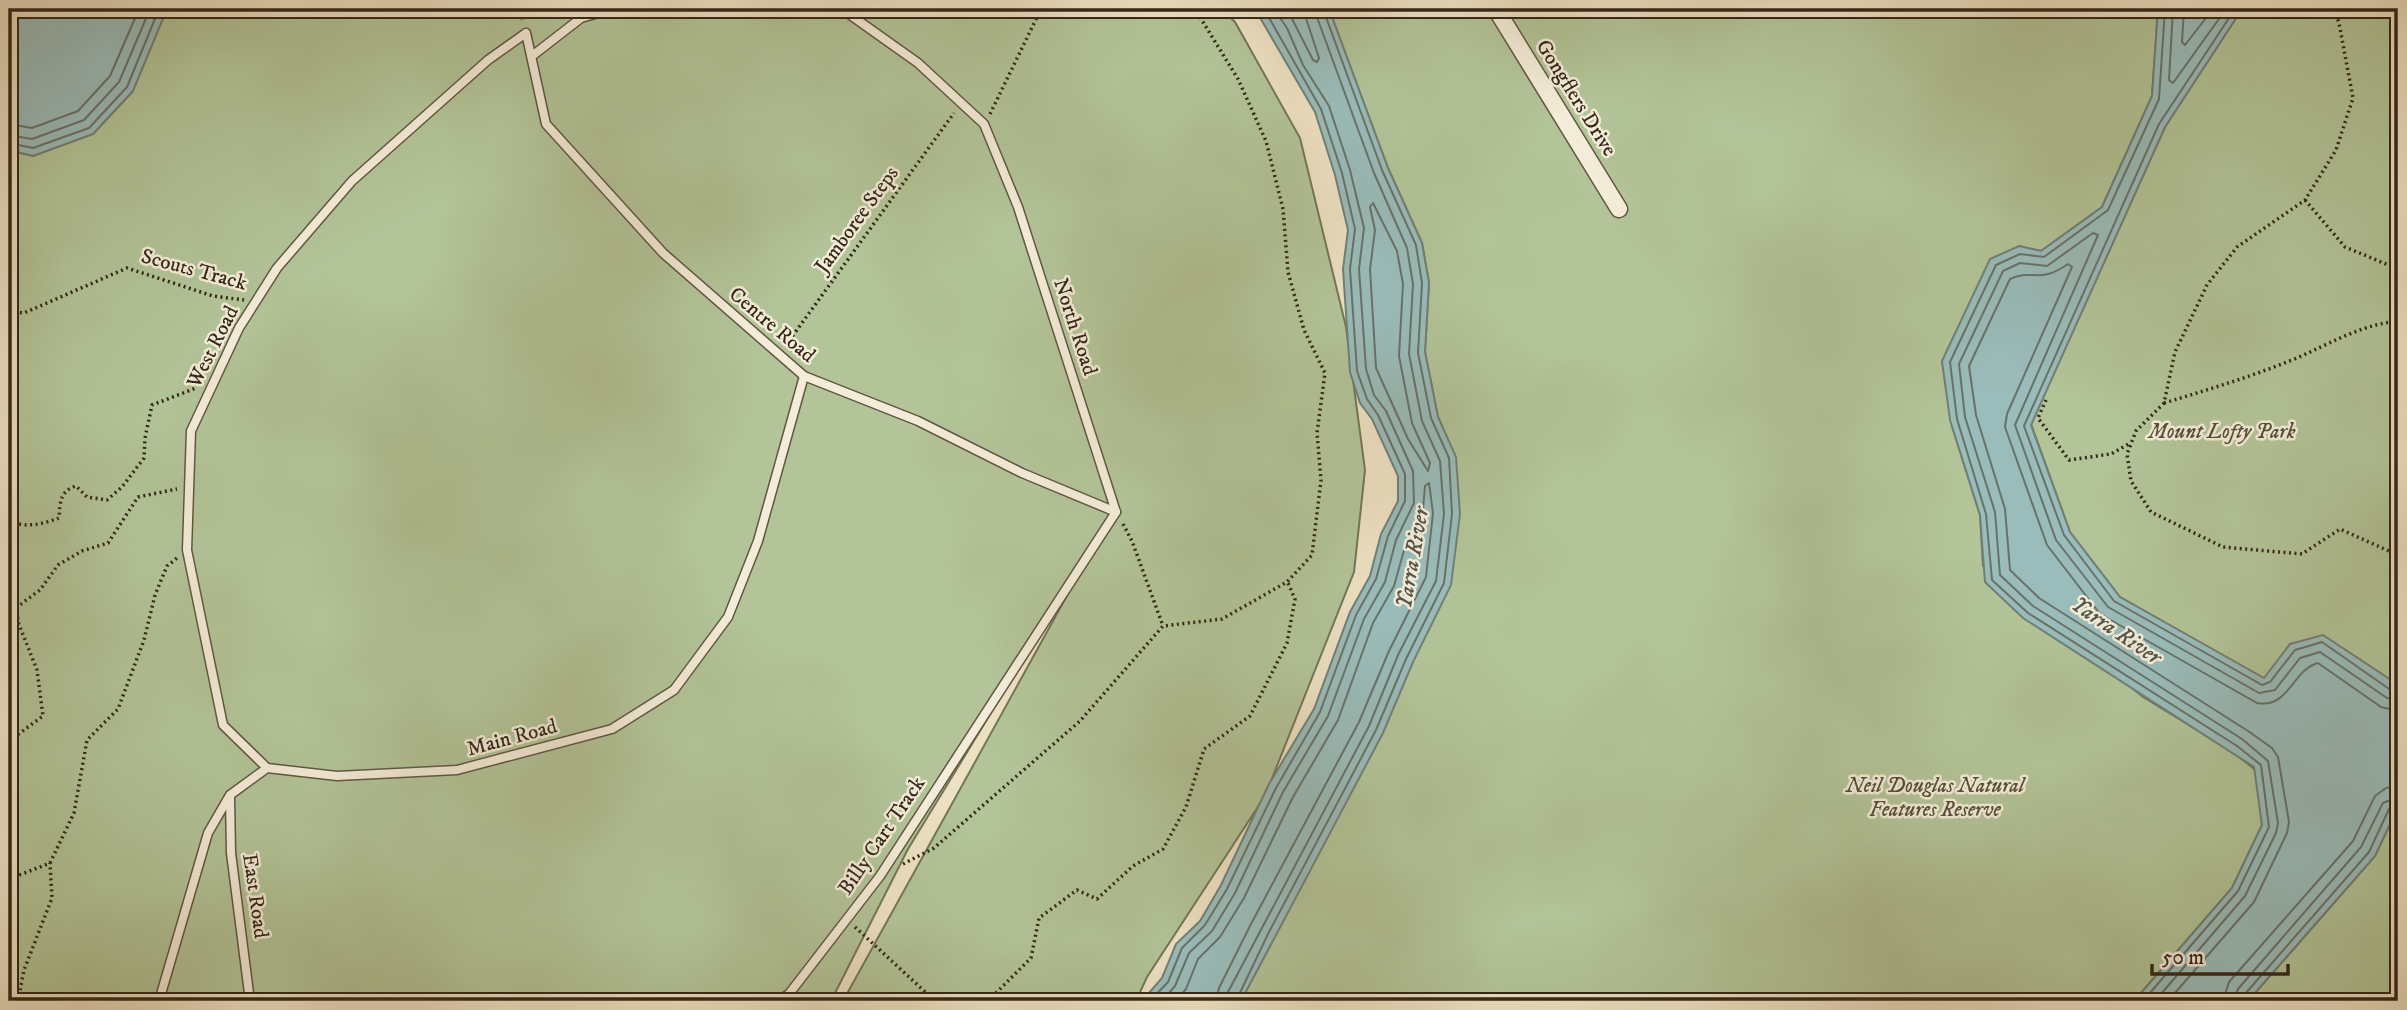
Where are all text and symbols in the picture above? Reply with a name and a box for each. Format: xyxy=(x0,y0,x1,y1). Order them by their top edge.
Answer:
street label: Gongflers Drive xyxy=(1530,35,1622,161)
street label: Jamboree Steps xyxy=(808,161,905,280)
street label: Scouts Track xyxy=(138,243,250,297)
street label: North Road xyxy=(1047,275,1103,379)
street label: Centre Road xyxy=(724,281,821,369)
street label: West Road xyxy=(181,301,245,393)
park label: Mount Lofty Park xyxy=(2146,419,2296,445)
water label: Yarra River xyxy=(1390,503,1437,611)
water label: Yarra River xyxy=(2065,590,2168,673)
street label: Main Road xyxy=(464,713,561,763)
street label: Billy Cart Track xyxy=(833,771,931,900)
park label: Neil Douglas Natural Features Reserve xyxy=(1845,773,2027,823)
street label: East Road xyxy=(236,852,274,941)
scale bar xyxy=(2152,933,2288,977)
text: 50 m xyxy=(2162,945,2204,971)

